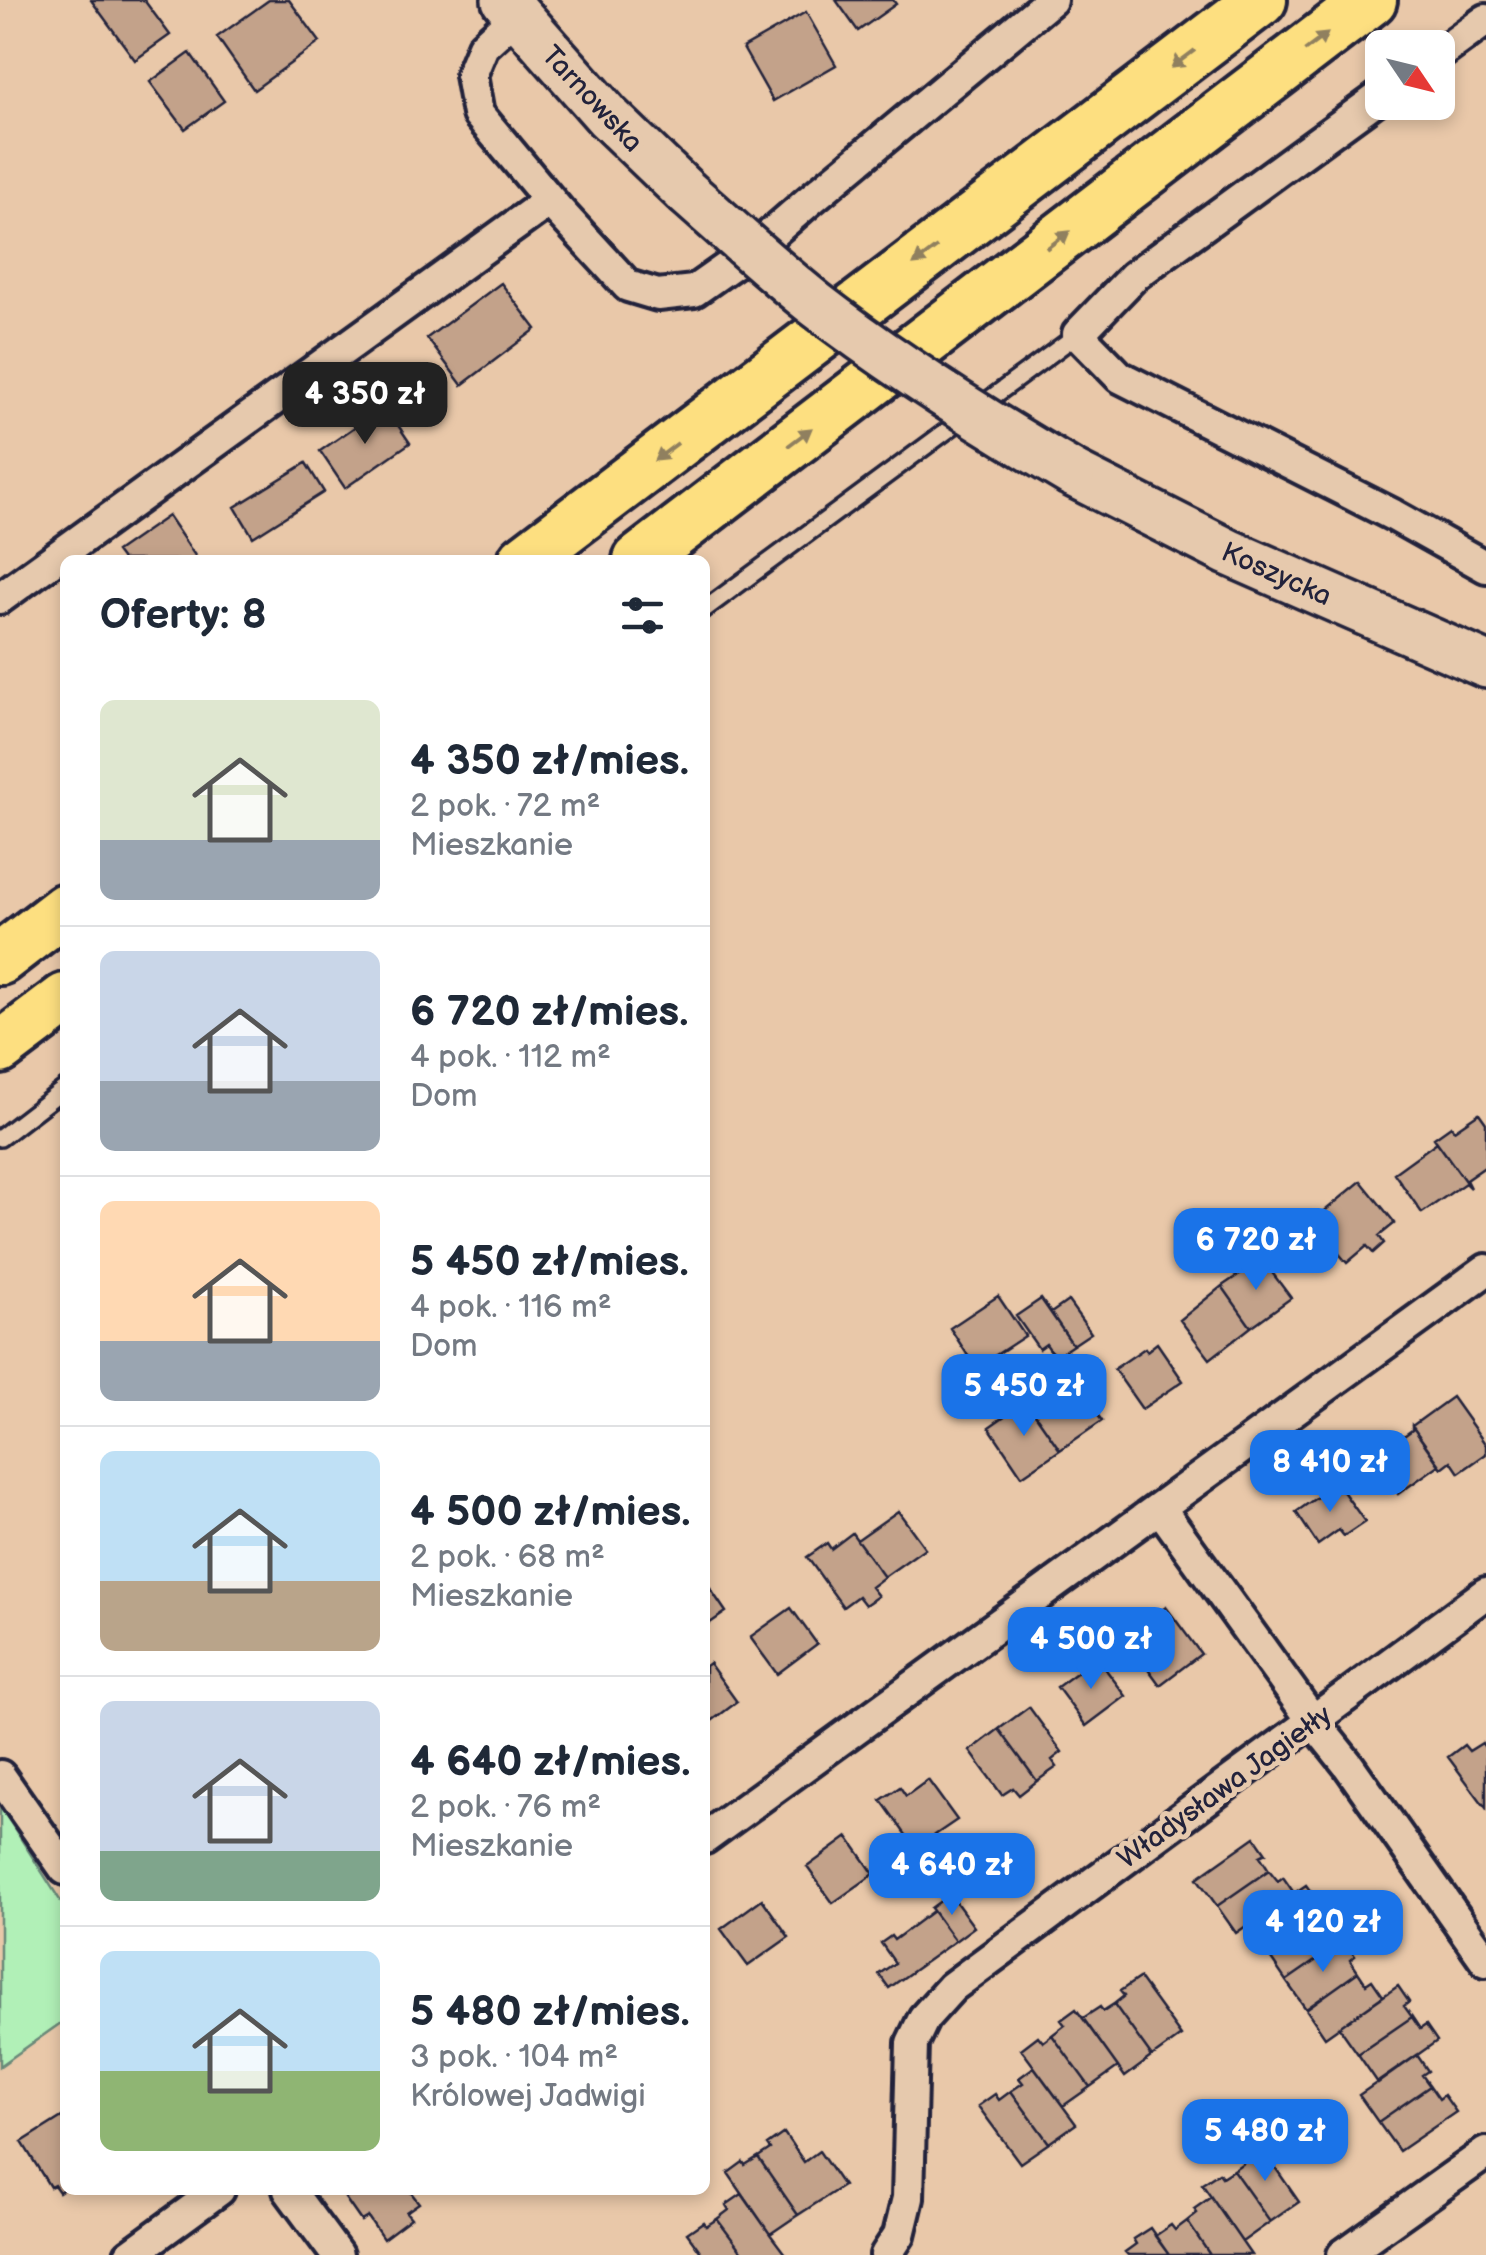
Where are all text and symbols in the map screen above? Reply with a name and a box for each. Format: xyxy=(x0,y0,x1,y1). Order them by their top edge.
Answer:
north arrow xyxy=(1365,30,1455,120)
map controls xyxy=(1365,30,1455,120)
one-way arrow xyxy=(1303,33,1329,53)
street label: Tarnowska xyxy=(534,39,649,159)
one-way arrow xyxy=(1170,48,1196,69)
one-way arrow xyxy=(1045,230,1071,250)
one-way arrow xyxy=(912,245,938,265)
pin: 4 350 zł xyxy=(262,362,468,447)
text: 4 350 zł xyxy=(304,375,426,414)
one-way arrow xyxy=(787,427,813,448)
one-way arrow xyxy=(653,442,679,462)
street label: Koszycka xyxy=(1216,536,1336,613)
icon: filters xyxy=(615,588,670,643)
text: Oferty: 8 xyxy=(100,590,267,641)
text: 4 350 zł/mies. xyxy=(410,736,689,787)
icon: home xyxy=(180,740,300,860)
text: 2 pok. · 72 m² xyxy=(410,787,600,826)
text: Mieszkanie xyxy=(410,826,573,865)
text: 6 720 zł/mies. xyxy=(410,987,689,1038)
icon: home xyxy=(180,991,300,1111)
text: 4 pok. · 112 m² xyxy=(410,1038,611,1077)
text: Dom xyxy=(410,1077,478,1116)
pin: 6 720 zł xyxy=(1153,1208,1359,1293)
text: 6 720 zł xyxy=(1196,1221,1316,1260)
text: 5 450 zł/mies. xyxy=(410,1237,689,1288)
icon: home xyxy=(180,1241,300,1361)
text: 4 pok. · 116 m² xyxy=(410,1288,612,1327)
text: Dom xyxy=(410,1327,478,1366)
pin: 5 450 zł xyxy=(921,1354,1127,1439)
text: 5 450 zł xyxy=(963,1367,1085,1406)
pin: 8 410 zł xyxy=(1227,1430,1433,1515)
text: 8 410 zł xyxy=(1272,1443,1388,1482)
text: 4 500 zł/mies. xyxy=(410,1487,691,1538)
icon: home xyxy=(180,1491,300,1611)
text: 2 pok. · 68 m² xyxy=(410,1538,605,1577)
text: Mieszkanie xyxy=(410,1577,573,1616)
pin: 4 500 zł xyxy=(988,1607,1194,1692)
text: 4 500 zł xyxy=(1030,1620,1152,1659)
street label: Władysława Jagiełły xyxy=(1112,1698,1339,1876)
text: 4 640 zł/mies. xyxy=(410,1737,690,1788)
icon: home xyxy=(180,1741,300,1861)
text: 2 pok. · 76 m² xyxy=(410,1788,601,1827)
text: Mieszkanie xyxy=(410,1827,573,1866)
pin: 4 640 zł xyxy=(849,1833,1055,1918)
text: 4 640 zł xyxy=(891,1846,1013,1885)
pin: 4 120 zł xyxy=(1220,1890,1426,1975)
text: 4 120 zł xyxy=(1265,1903,1381,1942)
text: 5 480 zł/mies. xyxy=(410,1987,690,2038)
icon: home xyxy=(180,1991,300,2111)
text: 3 pok. · 104 m² xyxy=(410,2038,618,2077)
text: Królowej Jadwigi xyxy=(410,2077,646,2116)
pin: 5 480 zł xyxy=(1162,2099,1368,2184)
text: 5 480 zł xyxy=(1204,2112,1326,2151)

